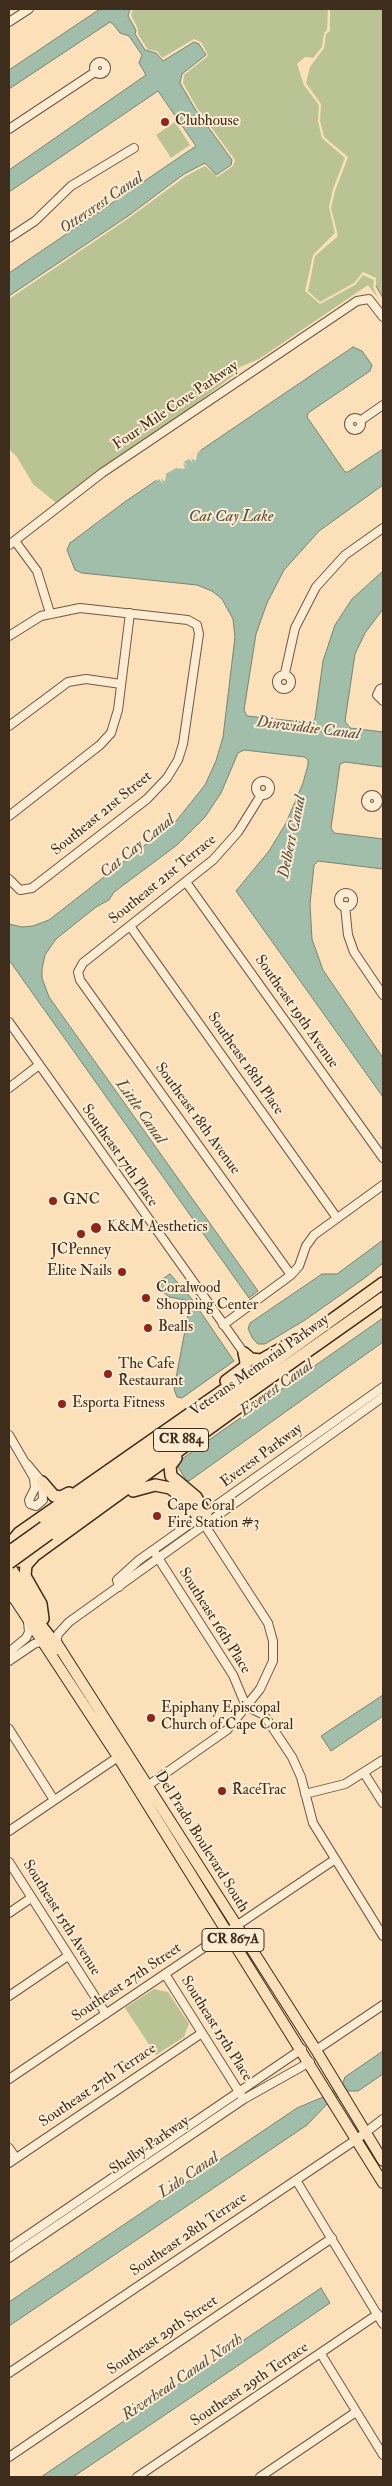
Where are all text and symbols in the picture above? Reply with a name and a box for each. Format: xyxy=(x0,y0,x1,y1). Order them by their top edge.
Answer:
place label: Clubhouse xyxy=(175,113,239,131)
marker: Clubhouse xyxy=(159,116,171,128)
water label: Ottersrest Canal xyxy=(57,169,147,239)
street label: Four Mile Cove Parkway xyxy=(110,357,242,455)
water label: Cat Cay Lake xyxy=(189,508,273,528)
water label: Dinwiddie Canal xyxy=(255,713,361,745)
street label: Southeast 21st Street xyxy=(48,768,156,860)
water label: Delbert Canal xyxy=(275,794,311,880)
water label: Cat Cay Canal xyxy=(97,811,179,883)
street label: Southeast 21st Terrace xyxy=(106,831,220,929)
street label: Southeast 19th Avenue xyxy=(250,952,342,1072)
street label: Southeast 18th Place xyxy=(203,1009,287,1119)
street label: Southeast 18th Avenue xyxy=(151,1060,243,1178)
water label: Little Canal xyxy=(111,1076,169,1148)
street label: Southeast 17th Place xyxy=(77,1101,161,1211)
place label: GNC xyxy=(63,1192,100,1210)
marker: GNC xyxy=(47,1195,59,1207)
place label: K&M Aesthetics xyxy=(107,1219,208,1237)
marker: K&M Aesthetics xyxy=(89,1221,103,1235)
marker: JCPenney xyxy=(75,1228,87,1240)
place label: JCPenney xyxy=(51,1242,111,1260)
place label: Elite Nails xyxy=(47,1263,112,1281)
marker: Elite Nails xyxy=(116,1266,128,1278)
place label: Coralwood Shopping Center xyxy=(156,1280,258,1315)
marker: Coralwood Shopping Center xyxy=(140,1292,152,1304)
street label: Veterans Memorial Parkway xyxy=(187,1311,333,1421)
place label: Bealls xyxy=(158,1319,193,1337)
marker: Bealls xyxy=(142,1322,154,1334)
place label: The Cafe Restaurant xyxy=(118,1356,183,1391)
water label: Everest Canal xyxy=(236,1357,318,1421)
marker: The Cafe Restaurant xyxy=(102,1368,114,1380)
place label: Esporta Fitness xyxy=(72,1395,165,1413)
marker: Esporta Fitness xyxy=(56,1398,68,1410)
street label: Everest Parkway xyxy=(217,1420,307,1492)
road number: CR 884 xyxy=(154,1428,208,1452)
place label: Cape Coral Fire Station #3 xyxy=(167,1498,259,1533)
marker: Cape Coral Fire Station #3 xyxy=(151,1510,163,1522)
street label: Southeast 16th Place xyxy=(174,1565,254,1677)
place label: Epiphany Episcopal Church of Cape Coral xyxy=(161,1700,293,1735)
marker: Epiphany Episcopal Church of Cape Coral xyxy=(145,1712,157,1724)
street label: Del Prado Boulevard South xyxy=(150,1768,252,1916)
place label: RaceTrac xyxy=(232,1782,286,1800)
marker: RaceTrac xyxy=(216,1785,228,1797)
street label: Southeast 15th Avenue xyxy=(18,1857,104,1979)
road number: CR 867A xyxy=(202,1928,264,1952)
street label: Southeast 27th Street xyxy=(69,1940,185,2026)
street label: Southeast 15th Place xyxy=(176,1973,256,2085)
street label: Southeast 27th Terrace xyxy=(36,2040,160,2132)
street label: Shelby Parkway xyxy=(107,2113,193,2179)
water label: Lido Canal xyxy=(155,2149,223,2203)
street label: Southeast 28th Terrace xyxy=(127,2189,251,2281)
street label: Southeast 29th Street xyxy=(105,2292,221,2380)
water label: Riverhead Canal North xyxy=(119,2330,247,2426)
street label: Southeast 29th Terrace xyxy=(188,2339,312,2431)

